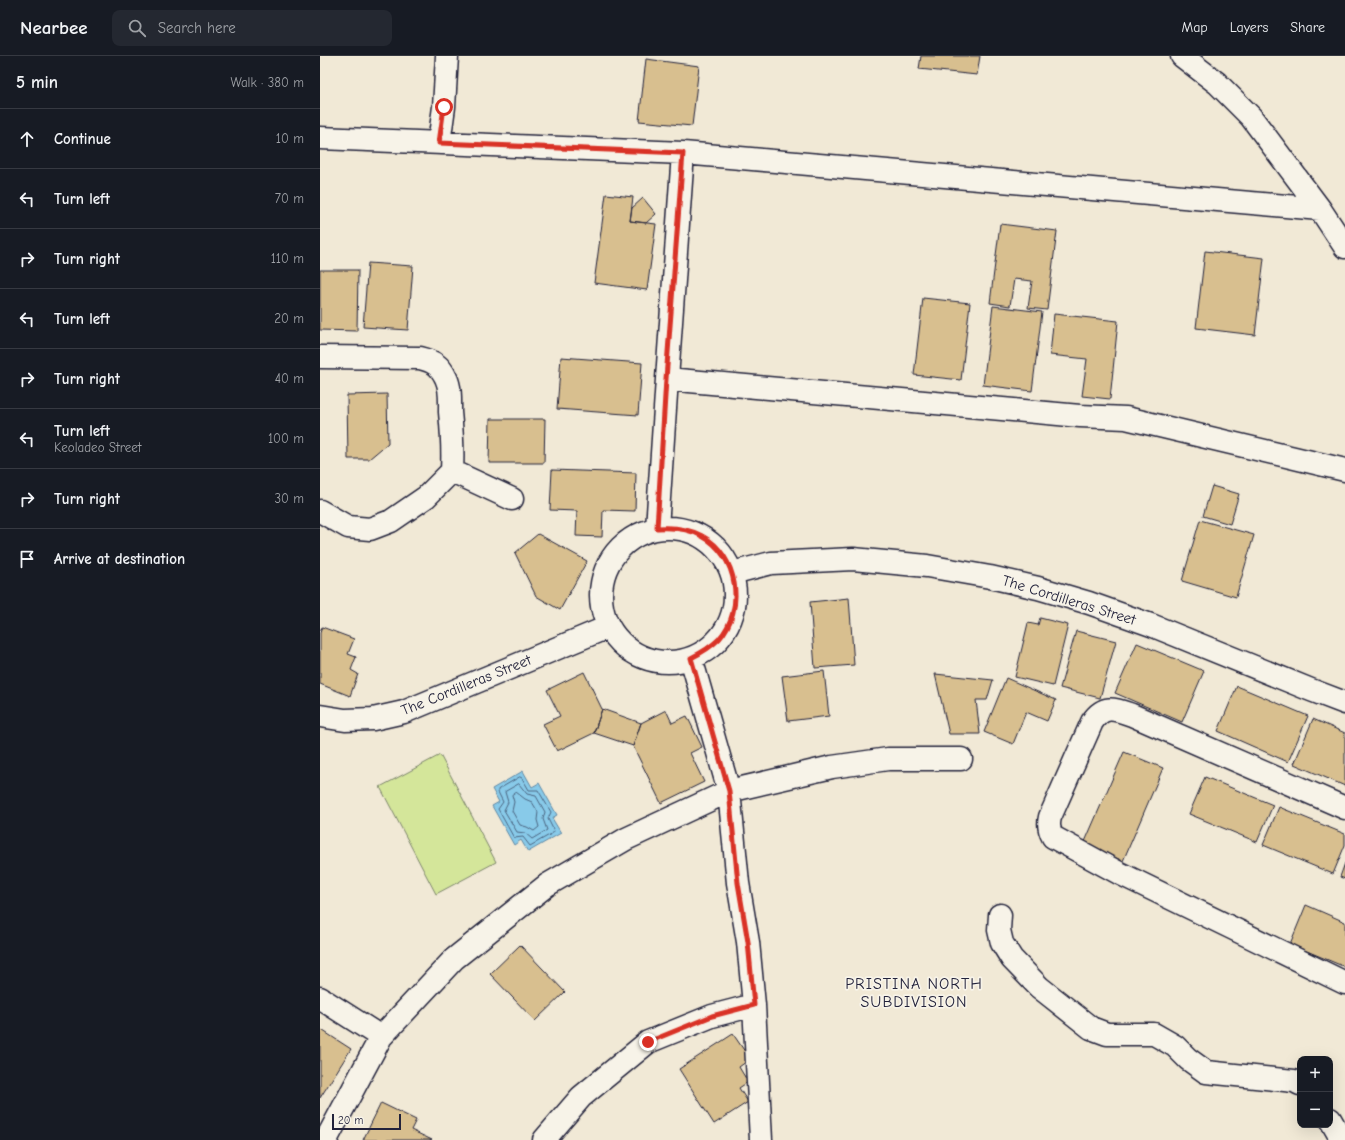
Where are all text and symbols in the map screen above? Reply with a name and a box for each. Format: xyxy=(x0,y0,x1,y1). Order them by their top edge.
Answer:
search box xyxy=(112,10,392,46)
text: Nearbee xyxy=(20,17,88,39)
icon: search xyxy=(126,17,148,39)
text: Search here xyxy=(158,19,236,37)
text: Map xyxy=(1181,19,1208,36)
text: Layers xyxy=(1230,19,1268,36)
text: Share xyxy=(1290,19,1325,36)
text: 5 min xyxy=(16,73,58,92)
text: Walk · 380 m xyxy=(231,75,304,90)
route start xyxy=(435,98,453,116)
icon: ahead xyxy=(16,128,38,150)
text: Continue xyxy=(54,130,111,148)
text: 10 m xyxy=(276,131,304,146)
icon: left xyxy=(16,188,38,210)
text: Turn left xyxy=(54,190,110,208)
text: 70 m xyxy=(275,191,304,206)
icon: right xyxy=(16,248,38,270)
text: Turn right xyxy=(54,250,120,268)
text: 110 m xyxy=(271,251,304,266)
icon: left xyxy=(16,308,38,330)
text: Turn left xyxy=(54,310,110,328)
text: 20 m xyxy=(274,311,304,326)
icon: right xyxy=(16,368,38,390)
text: Turn right xyxy=(54,370,120,388)
text: 40 m xyxy=(275,371,304,386)
text: Turn left xyxy=(54,422,110,440)
icon: left xyxy=(16,428,38,450)
text: 100 m xyxy=(268,431,304,446)
text: Keoladeo Street xyxy=(54,440,141,455)
icon: right xyxy=(16,488,38,510)
text: Turn right xyxy=(54,490,120,508)
text: 30 m xyxy=(274,491,304,506)
icon: arrive xyxy=(16,548,38,570)
text: Arrive at destination xyxy=(54,550,185,568)
street label: The Cordilleras Street xyxy=(1000,571,1139,629)
street label: The Cordilleras Street xyxy=(398,650,534,719)
district label: PRISTINA NORTH SUBDIVISION xyxy=(845,975,983,1011)
route end xyxy=(639,1033,657,1051)
map controls xyxy=(1297,1056,1333,1128)
button: + xyxy=(1297,1056,1333,1092)
button: − xyxy=(1297,1092,1333,1128)
scale bar xyxy=(332,1112,401,1131)
text: 20 m xyxy=(338,1114,363,1127)

